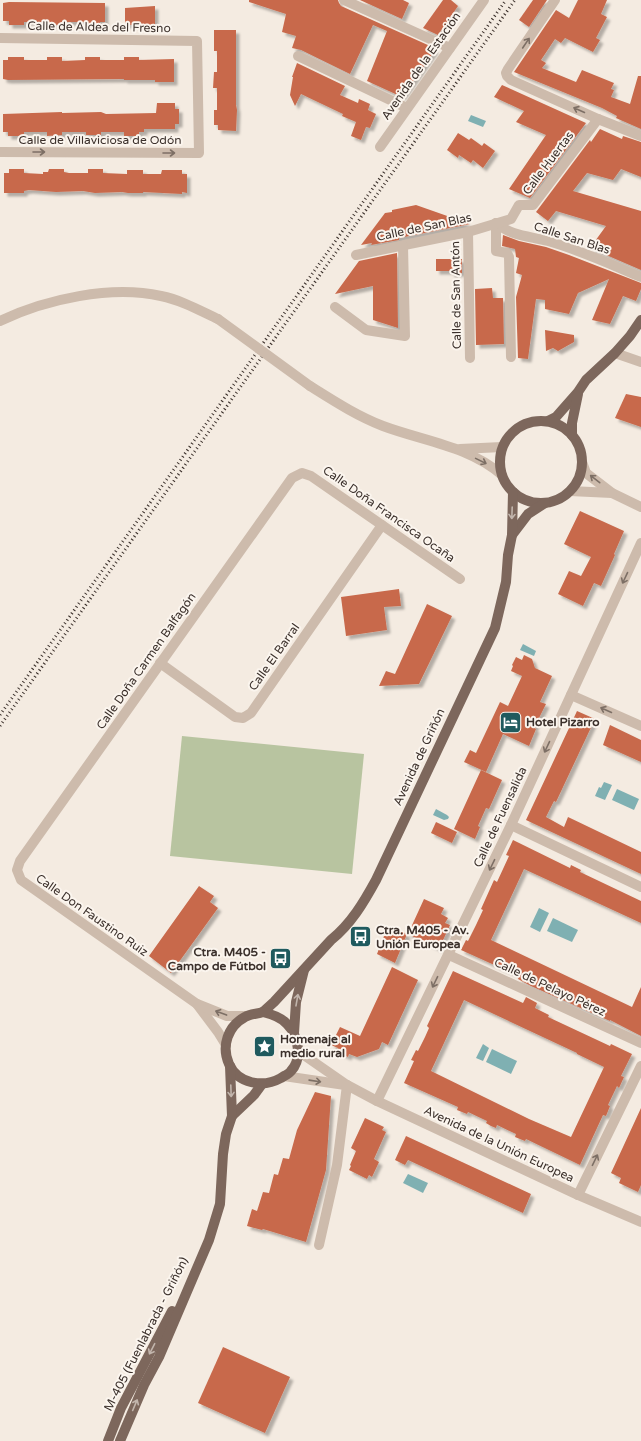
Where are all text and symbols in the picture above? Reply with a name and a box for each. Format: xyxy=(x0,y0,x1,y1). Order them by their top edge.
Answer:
street label: Avenida de la Estación xyxy=(378,9,464,123)
street label: Calle de Aldea del Fresno xyxy=(27,19,171,35)
one-way arrow xyxy=(522,38,530,49)
one-way arrow xyxy=(574,106,586,113)
street label: Calle Huertas xyxy=(520,128,576,197)
street label: Calle de Villaviciosa de Odón xyxy=(18,133,182,147)
one-way arrow xyxy=(32,149,45,156)
one-way arrow xyxy=(162,149,175,157)
street label: Calle de San Blas xyxy=(375,210,473,244)
street label: Calle San Blas xyxy=(532,219,612,257)
street label: Calle de San Antón xyxy=(448,241,464,349)
one-way arrow xyxy=(474,458,486,465)
street label: Calle Doña Francisca Ocaña xyxy=(320,463,458,565)
one-way arrow xyxy=(589,475,600,484)
one-way arrow xyxy=(509,506,516,519)
one-way arrow xyxy=(621,572,628,584)
street label: Calle Doña Carmen Balfagón xyxy=(93,590,199,732)
street label: Calle El Barral xyxy=(246,621,302,693)
street label: Avenida de Griñón xyxy=(390,706,448,808)
one-way arrow xyxy=(601,706,613,713)
hotel icon: Hotel Pizarro xyxy=(497,709,523,735)
place label: Hotel Pizarro xyxy=(526,715,600,729)
one-way arrow xyxy=(543,741,550,753)
street label: Calle de Fuensalida xyxy=(471,764,529,870)
one-way arrow xyxy=(488,858,495,870)
street label: Calle Don Faustino Ruiz xyxy=(33,871,151,959)
place label: Ctra. M405 - Av. Unión Europea xyxy=(376,923,469,952)
bus stop icon: Ctra. M405 - Av. Unión Europea xyxy=(348,924,374,950)
place label: Ctra. M405 - Campo de Fútbol xyxy=(168,945,266,974)
bus stop icon: Ctra. M405 - Campo de Fútbol xyxy=(268,946,294,972)
street label: Calle de Pelayo Pérez xyxy=(492,955,608,1019)
one-way arrow xyxy=(431,975,438,987)
one-way arrow xyxy=(293,994,301,1007)
one-way arrow xyxy=(215,1009,227,1017)
place label: Homenaje al medio rural xyxy=(280,1032,351,1060)
place icon: Homenaje al medio rural xyxy=(251,1033,277,1059)
one-way arrow xyxy=(308,1077,321,1085)
one-way arrow xyxy=(227,1084,235,1097)
street label: Avenida de la Unión Europea xyxy=(422,1103,576,1185)
one-way arrow xyxy=(592,1155,599,1167)
street label: M-405 (Fuenlabrada - Griñón) xyxy=(101,1255,191,1413)
one-way arrow xyxy=(148,1343,155,1355)
one-way arrow xyxy=(132,1399,139,1411)

